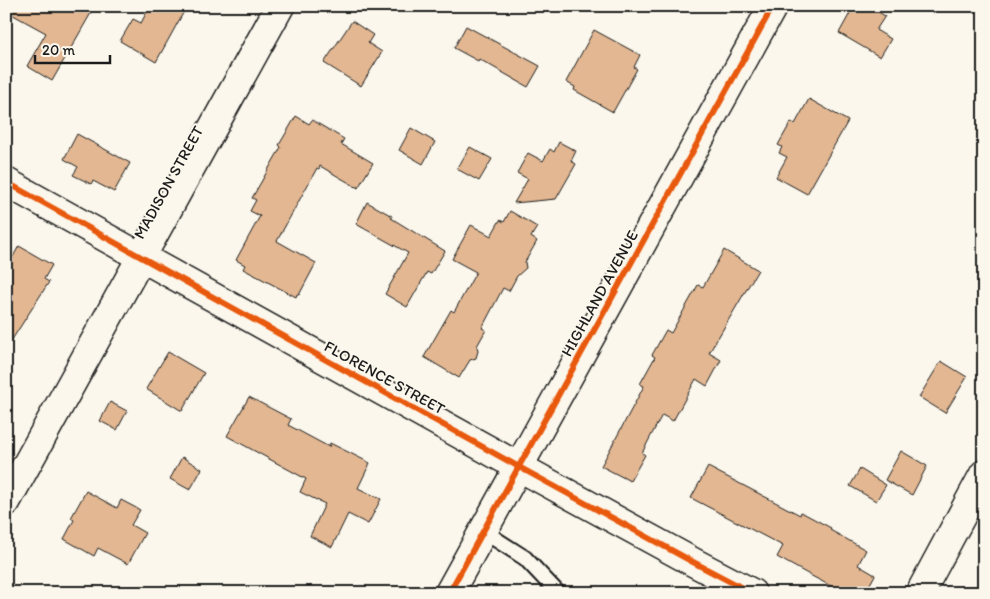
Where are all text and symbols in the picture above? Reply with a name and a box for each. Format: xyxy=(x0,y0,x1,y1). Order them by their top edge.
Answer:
scale bar xyxy=(35,32,110,64)
text: 20 m xyxy=(42,41,76,59)
street label: MADISON STREET xyxy=(129,122,207,242)
street label: HIGHLAND AVENUE xyxy=(557,227,642,360)
street label: FLORENCE STREET xyxy=(321,336,448,418)

